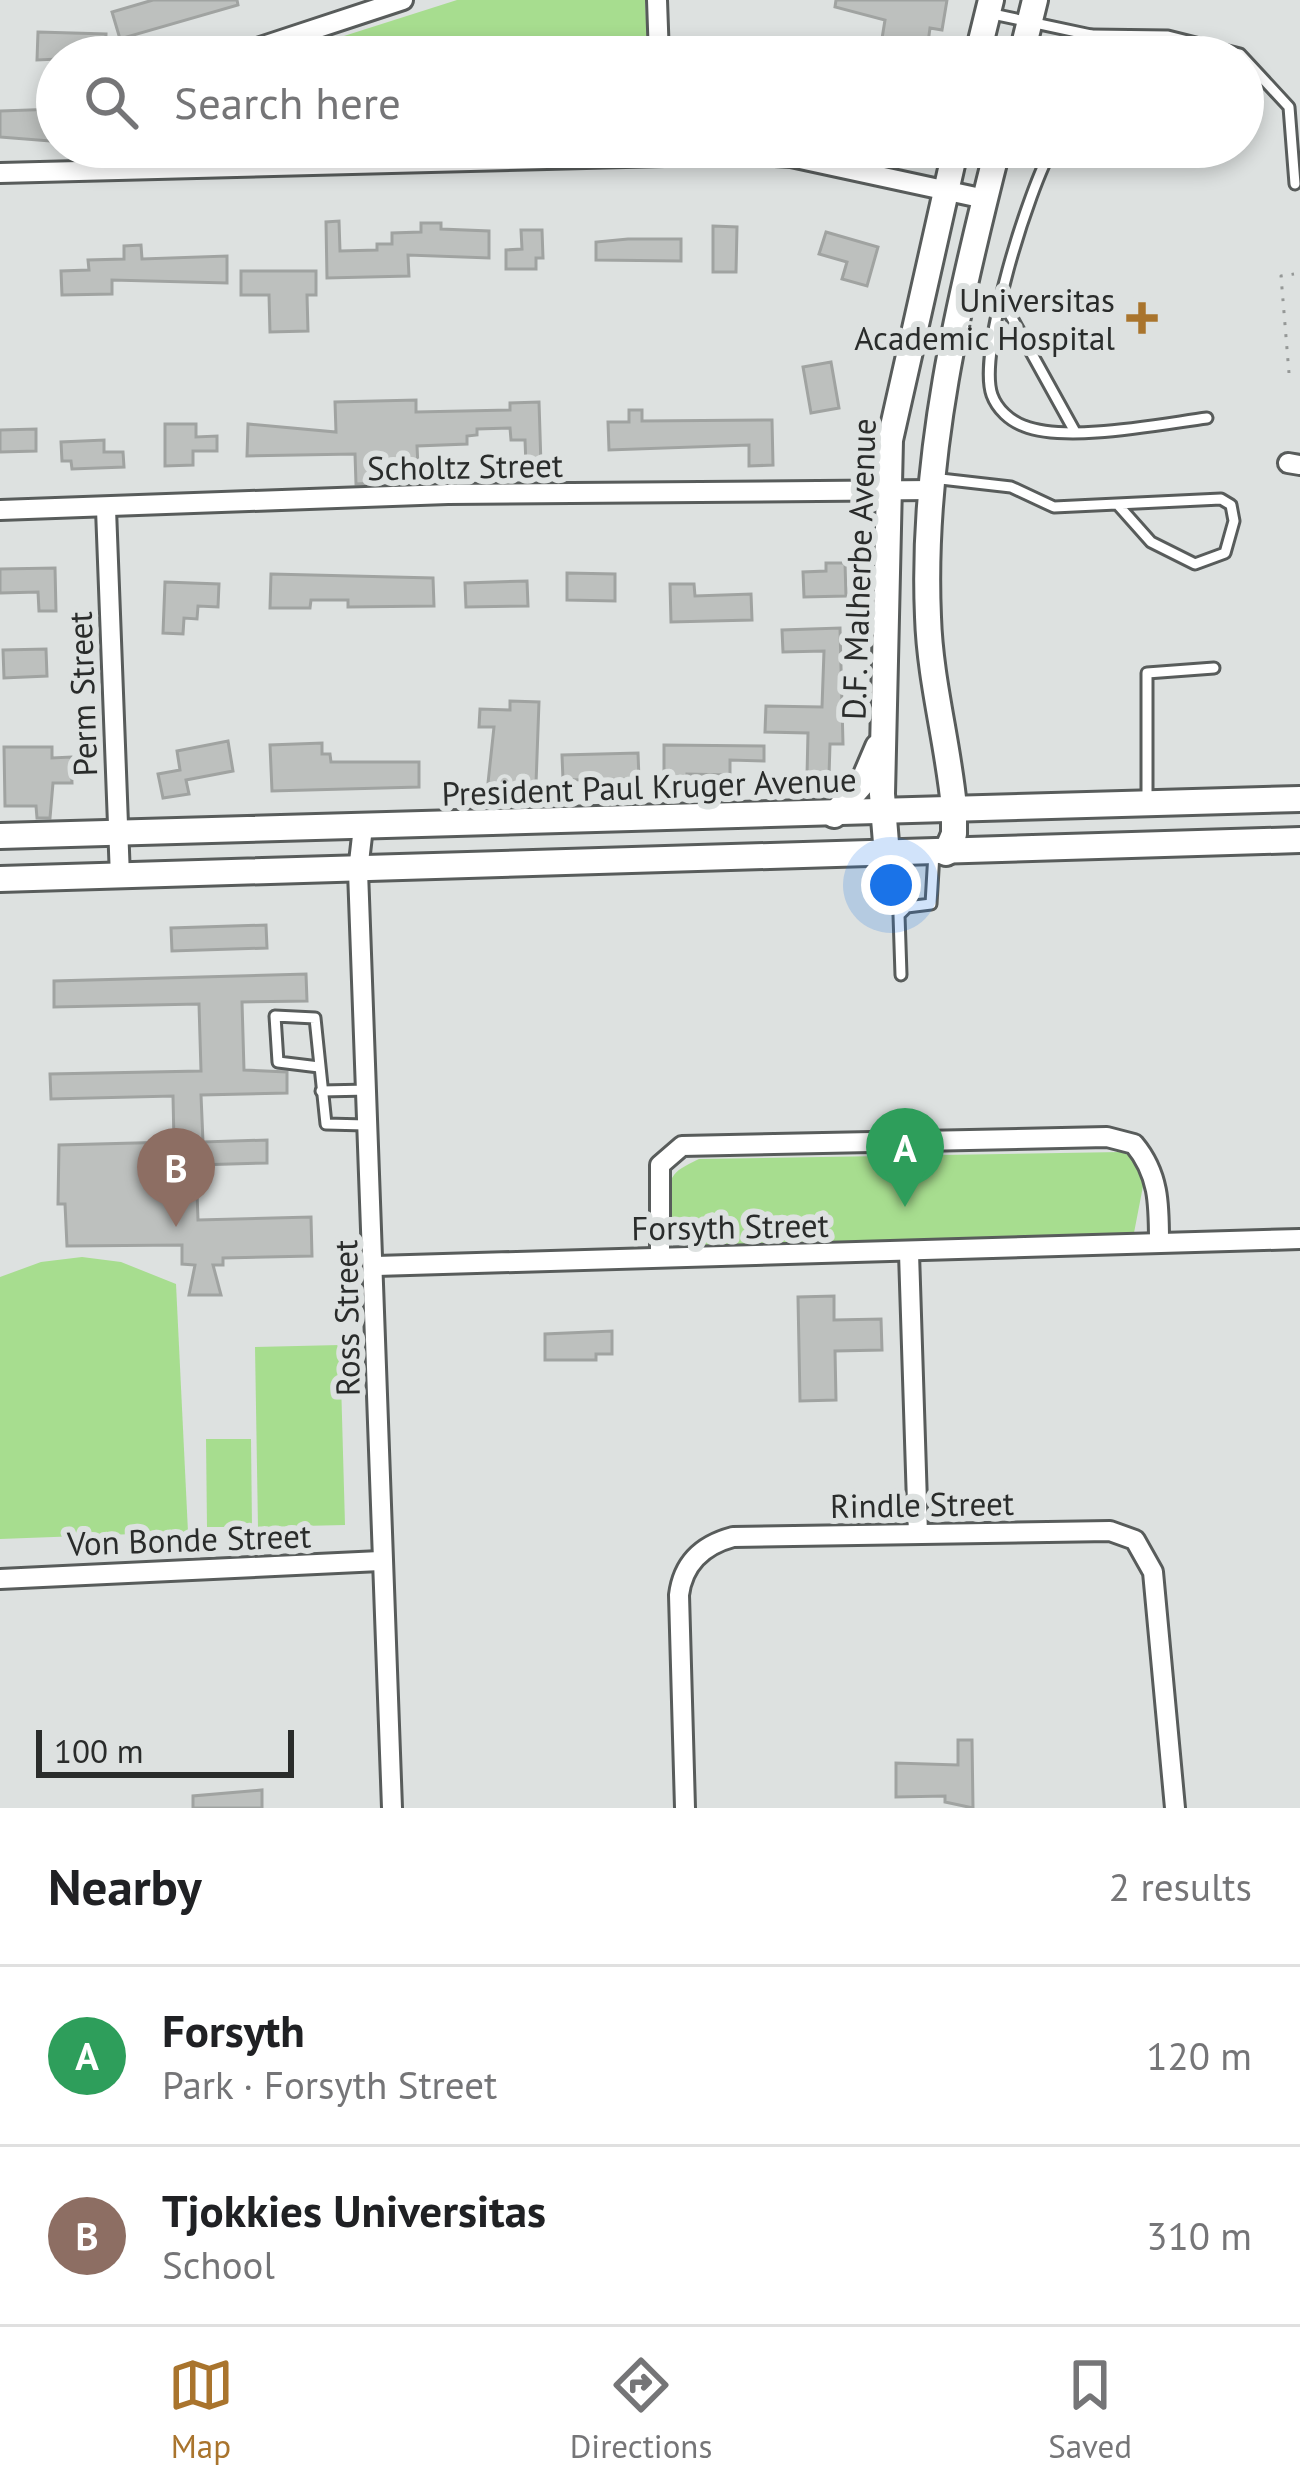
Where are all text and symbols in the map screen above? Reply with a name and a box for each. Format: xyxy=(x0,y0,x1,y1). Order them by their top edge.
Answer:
search box xyxy=(36,36,1264,168)
icon: search xyxy=(78,69,144,135)
text: Search here xyxy=(174,73,401,131)
place label: Universitas Academic Hospital xyxy=(854,278,1115,359)
marker: Universitas Academic Hospital xyxy=(1126,302,1158,334)
street label: D.F. Malherbe Avenue xyxy=(831,418,885,720)
street label: Scholtz Street xyxy=(367,443,563,489)
street label: Perm Street xyxy=(58,611,106,777)
street label: President Paul Kruger Avenue xyxy=(441,757,857,815)
your location xyxy=(861,855,921,915)
pin: A xyxy=(866,1108,944,1207)
pin: B xyxy=(137,1128,215,1227)
street label: Forsyth Street xyxy=(631,1203,829,1249)
street label: Ross Street xyxy=(323,1239,369,1397)
street label: Rindle Street xyxy=(830,1481,1014,1527)
street label: Von Bonde Street xyxy=(65,1513,312,1565)
scale bar xyxy=(36,1724,294,1777)
text: 100 m xyxy=(54,1729,144,1772)
text: Nearby xyxy=(48,1853,202,1919)
text: 2 results xyxy=(1109,1861,1252,1912)
text: Forsyth xyxy=(162,2001,305,2059)
text: A xyxy=(75,2030,99,2081)
text: 120 m xyxy=(1146,2030,1252,2081)
text: Park · Forsyth Street xyxy=(162,2059,497,2110)
text: Tjokkies Universitas xyxy=(162,2181,546,2239)
text: B xyxy=(75,2210,99,2261)
text: 310 m xyxy=(1146,2210,1252,2261)
text: School xyxy=(162,2239,275,2290)
tab: Map xyxy=(168,2352,234,2467)
tab: Directions xyxy=(570,2352,712,2467)
tab: Saved xyxy=(1048,2352,1132,2467)

